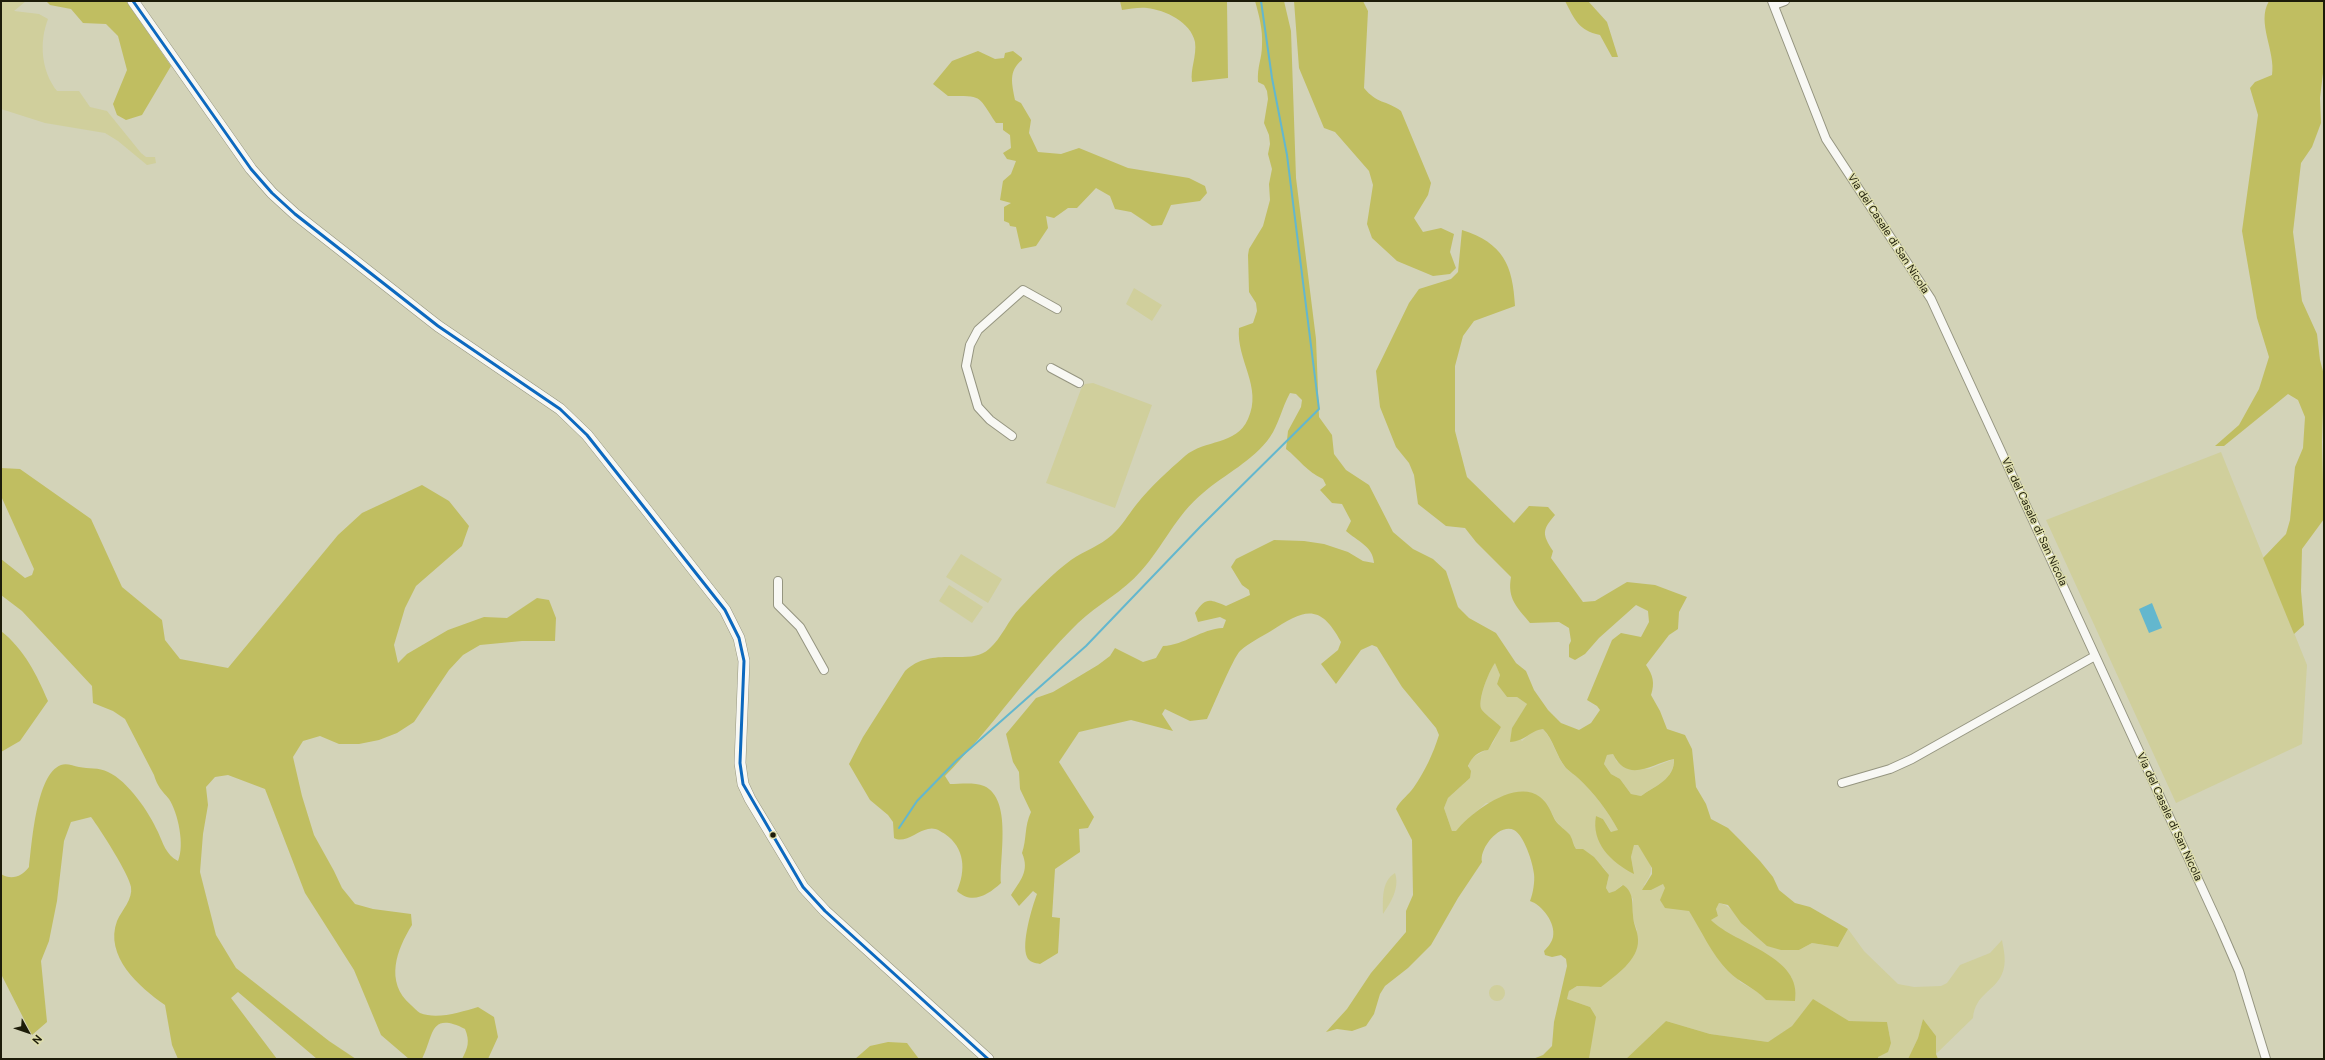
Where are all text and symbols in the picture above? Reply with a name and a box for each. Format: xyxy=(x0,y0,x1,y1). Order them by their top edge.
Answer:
street label: Via del Casale di San Nicola xyxy=(1844,172,1932,296)
street label: Via del Casale di San Nicola xyxy=(1998,456,2070,588)
street label: Via del Casale di San Nicola xyxy=(2133,751,2205,883)
unlabelled marker xyxy=(768,830,778,840)
north arrow xyxy=(8,1012,48,1052)
text: N xyxy=(29,1032,45,1047)

